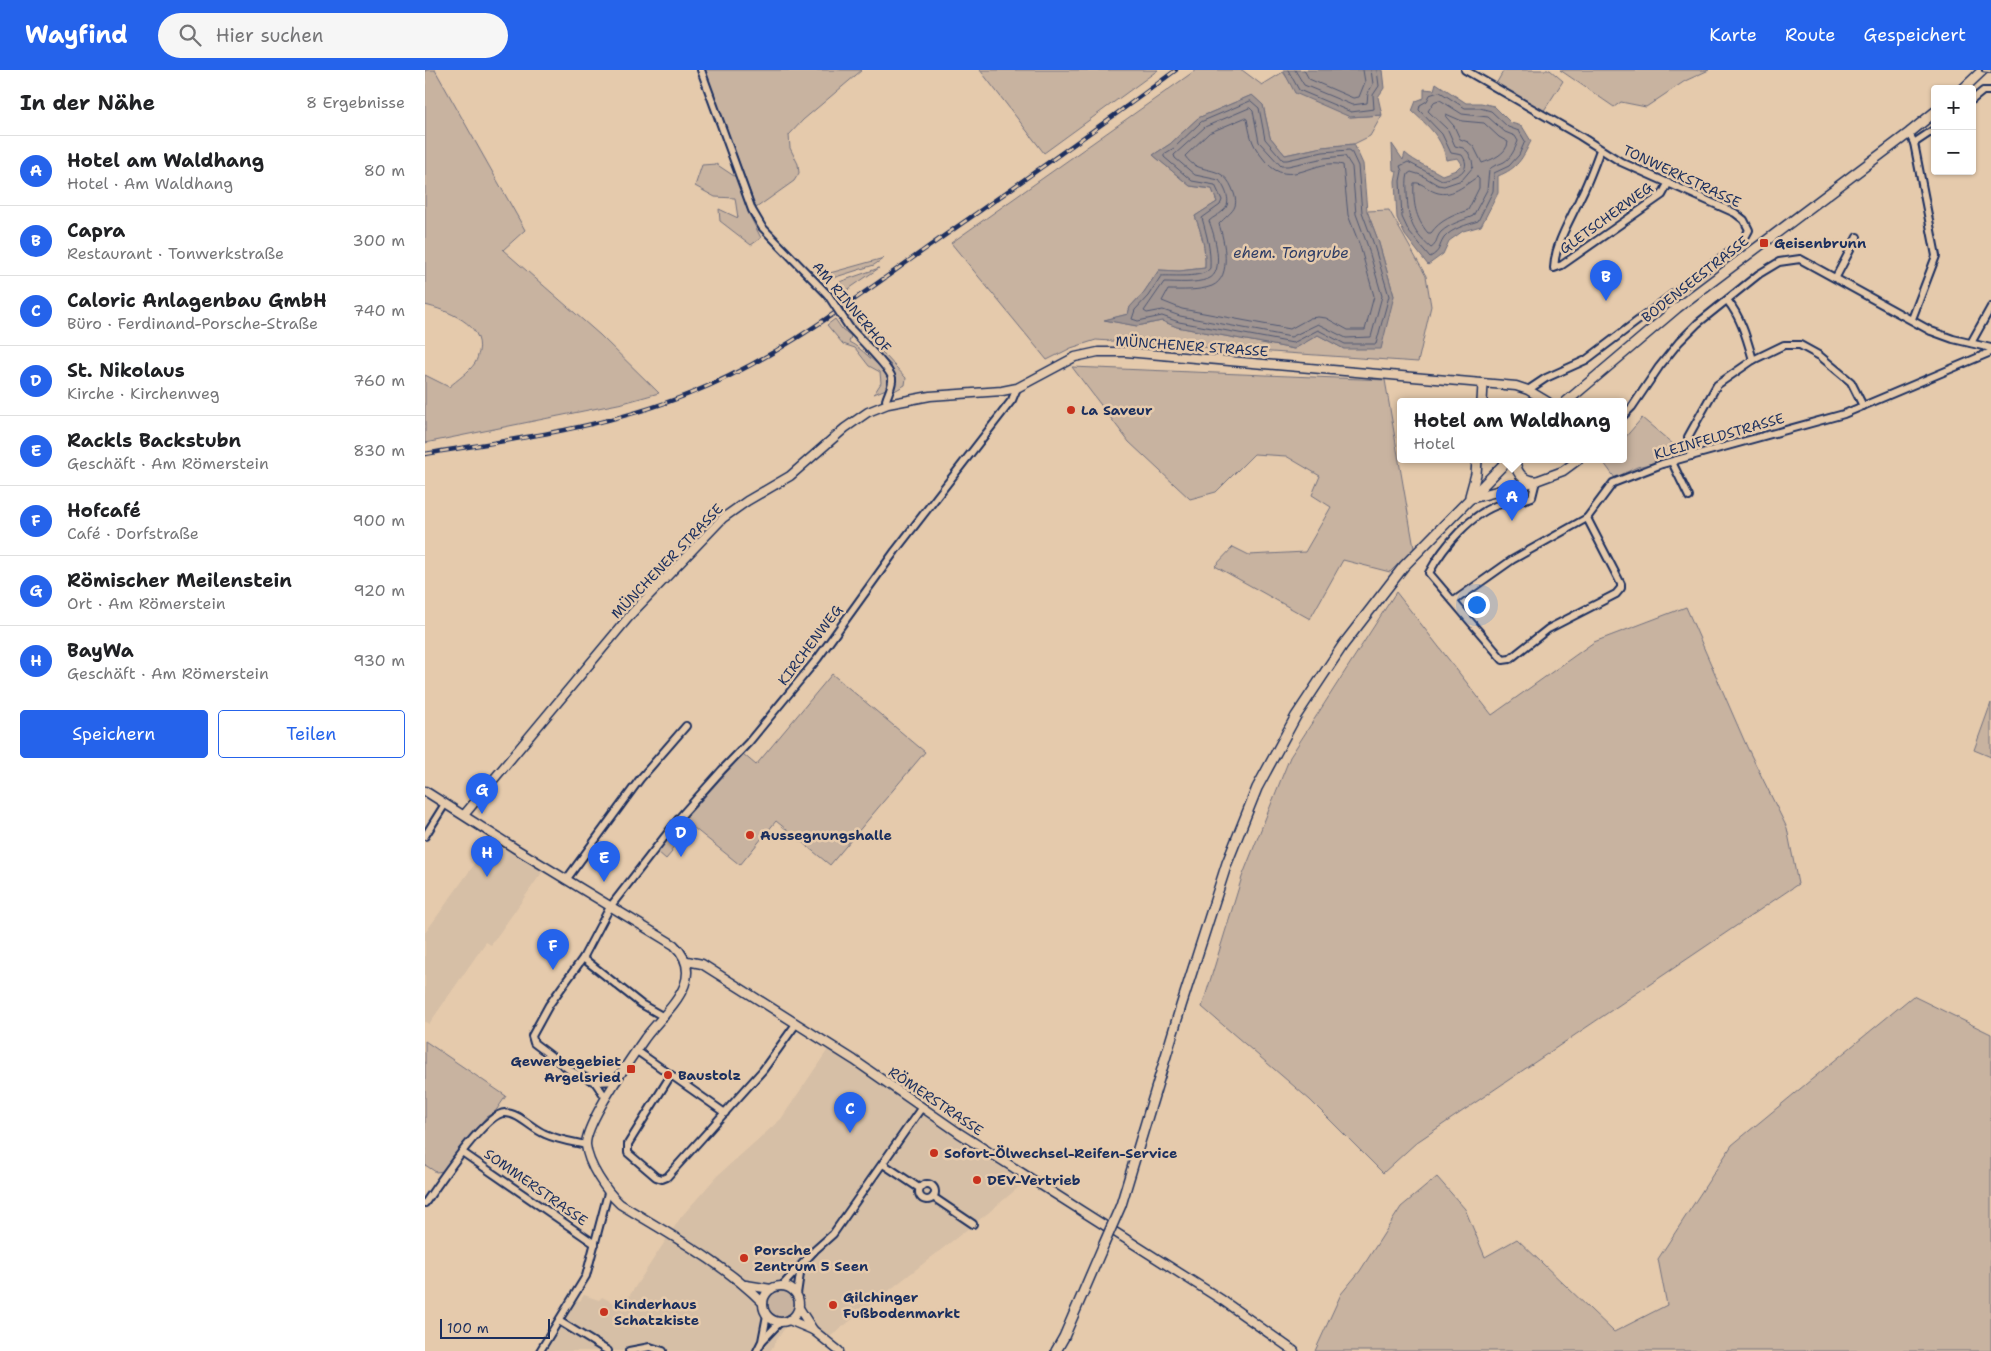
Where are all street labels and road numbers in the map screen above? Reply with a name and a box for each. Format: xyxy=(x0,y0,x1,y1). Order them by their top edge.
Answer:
street label: TONWERKSTRASSE xyxy=(1620,141,1744,211)
street label: GLETSCHERWEG xyxy=(1556,178,1656,258)
street label: BODENSEESTRASSE xyxy=(1638,231,1752,326)
street label: AM RINNERHOF xyxy=(809,258,895,356)
street label: MÜNCHENER STRASSE xyxy=(1115,332,1269,360)
street label: KLEINFELDSTRASSE xyxy=(1652,409,1786,463)
street label: MÜNCHENER STRASSE xyxy=(607,499,727,622)
street label: KIRCHENWEG xyxy=(774,601,846,689)
street label: RÖMERSTRASSE xyxy=(885,1063,987,1140)
street label: SOMMERSTRASSE xyxy=(481,1145,591,1230)

